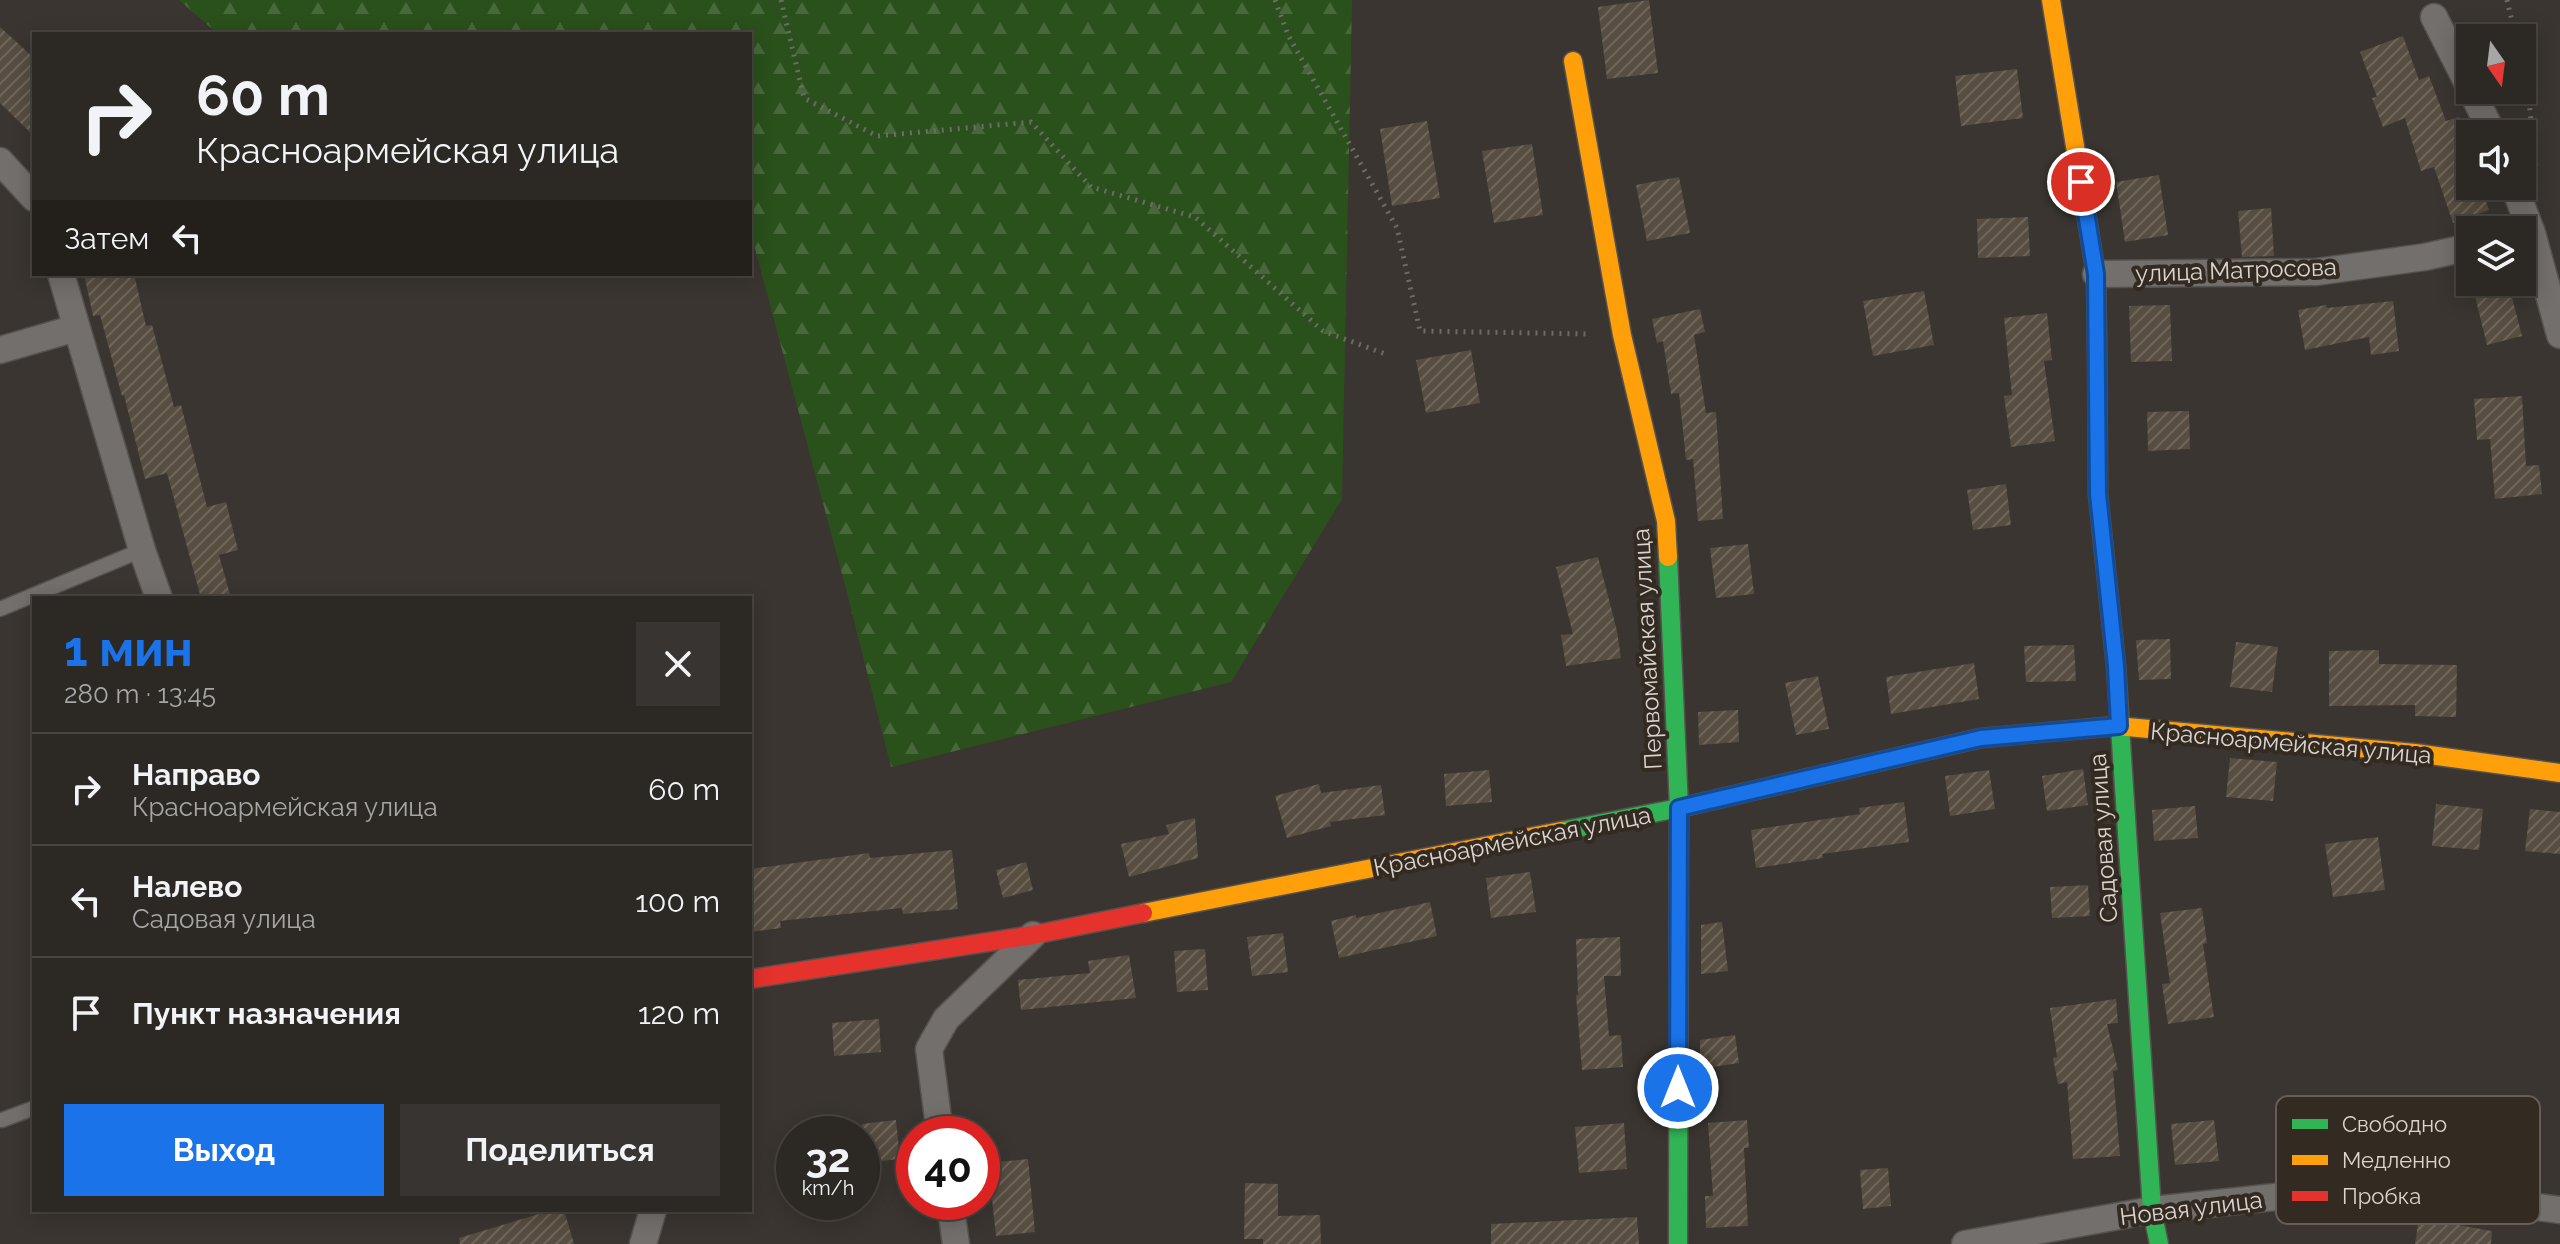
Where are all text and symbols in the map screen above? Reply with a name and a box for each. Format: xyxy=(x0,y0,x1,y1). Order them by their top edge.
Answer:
north arrow xyxy=(2456,24,2536,104)
map controls xyxy=(2456,24,2536,296)
text: 60 m xyxy=(196,62,330,128)
icon: right xyxy=(64,64,168,168)
button: sound xyxy=(2456,120,2536,200)
text: Красноармейская улица xyxy=(196,129,619,171)
pin xyxy=(2047,148,2115,216)
icon: arrive xyxy=(2059,160,2103,204)
icon: left xyxy=(165,216,209,260)
button: layers xyxy=(2456,216,2536,296)
text: Затем xyxy=(64,221,149,256)
street label: улица Матросова xyxy=(2135,252,2337,288)
street label: Первомайская улица xyxy=(1626,528,1668,770)
text: 1 мин xyxy=(64,621,193,677)
button: close xyxy=(636,622,720,706)
text: 280 m · 13:45 xyxy=(64,679,216,709)
street label: Красноармейская улица xyxy=(2149,716,2433,770)
street label: Садовая улица xyxy=(2083,752,2123,924)
text: Направо xyxy=(132,757,261,792)
icon: right xyxy=(64,767,108,811)
text: 60 m xyxy=(648,772,720,807)
text: Красноармейская улица xyxy=(132,792,438,822)
street label: Красноармейская улица xyxy=(1371,800,1653,882)
text: Налево xyxy=(132,869,242,904)
icon: left xyxy=(64,879,108,923)
text: 100 m xyxy=(635,884,720,919)
text: Садовая улица xyxy=(132,904,316,934)
icon: arrive xyxy=(64,991,108,1035)
text: Пункт назначения xyxy=(132,996,401,1031)
text: 120 m xyxy=(638,996,720,1031)
position arrow xyxy=(1636,1046,1720,1130)
legend xyxy=(2276,1096,2540,1224)
button: Выход xyxy=(64,1104,384,1196)
button: Поделиться xyxy=(400,1104,720,1196)
text: Свободно xyxy=(2342,1111,2447,1137)
speed limit sign: 40 xyxy=(896,1116,1000,1220)
text: 32 xyxy=(806,1134,850,1181)
text: Медленно xyxy=(2342,1147,2451,1173)
text: km/h xyxy=(802,1176,854,1200)
text: Пробка xyxy=(2342,1183,2421,1209)
street label: Новая улица xyxy=(2118,1185,2264,1231)

